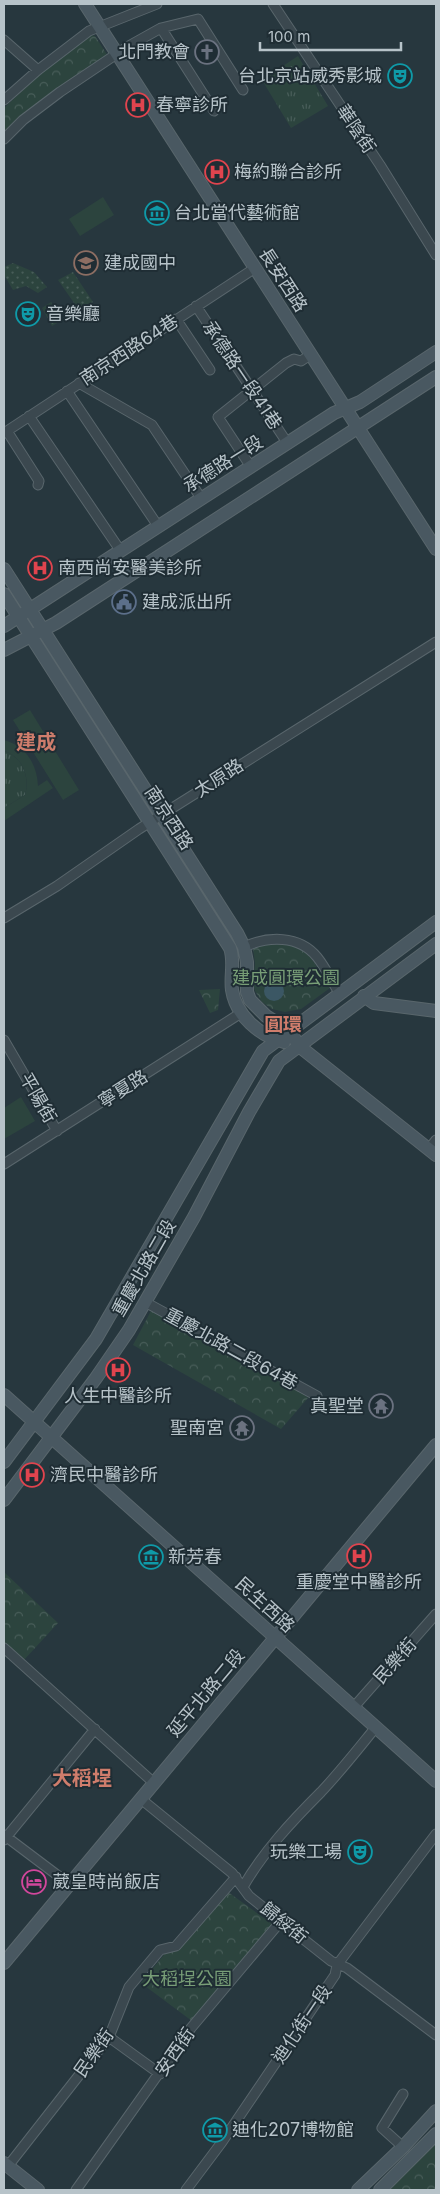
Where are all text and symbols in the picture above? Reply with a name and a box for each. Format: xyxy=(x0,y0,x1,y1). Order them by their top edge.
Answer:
scale bar xyxy=(260,20,401,52)
text: 100 m xyxy=(268,27,310,46)
church icon: 北門教會 xyxy=(194,39,220,65)
place label: 北門教會 xyxy=(118,41,190,62)
theatre icon: 台北京站威秀影城 xyxy=(387,63,413,89)
place label: 台北京站威秀影城 xyxy=(238,65,382,86)
hospital icon: 春寧診所 xyxy=(125,92,151,118)
place label: 春寧診所 xyxy=(156,94,228,115)
street label: 華陰街 xyxy=(333,100,380,157)
hospital icon: 梅約聯合診所 xyxy=(204,159,230,185)
place label: 梅約聯合診所 xyxy=(234,161,342,182)
museum icon: 台北當代藝術館 xyxy=(144,200,170,226)
place label: 台北當代藝術館 xyxy=(174,202,300,223)
street label: 長安西路 xyxy=(255,244,312,316)
school or university icon: 建成國中 xyxy=(73,250,99,276)
place label: 建成國中 xyxy=(104,252,176,273)
theatre icon: 音樂廳 xyxy=(15,301,41,327)
place label: 音樂廳 xyxy=(46,303,100,324)
street label: 南京西路64巷 xyxy=(76,310,182,389)
street label: 承德路一段41巷 xyxy=(198,316,287,433)
street label: 承德路一段 xyxy=(179,431,266,496)
hospital icon: 南西尚安醫美診所 xyxy=(27,555,53,581)
place label: 南西尚安醫美診所 xyxy=(58,557,202,578)
public building icon: 建成派出所 xyxy=(111,589,137,615)
place label: 建成派出所 xyxy=(142,591,232,612)
district label: 建成 xyxy=(16,730,56,754)
street label: 太原路 xyxy=(190,754,247,801)
street label: 南京西路 xyxy=(141,782,198,854)
park label: 建成圓環公園 xyxy=(232,967,340,988)
district label: 圓環 xyxy=(264,1013,302,1036)
street label: 寧夏路 xyxy=(94,1065,151,1112)
street label: 平陽街 xyxy=(16,1069,61,1126)
street label: 重慶北路二段 xyxy=(107,1216,180,1320)
street label: 重慶北路二段64巷 xyxy=(161,1303,301,1394)
hospital icon: 人生中醫診所 xyxy=(105,1357,131,1383)
place label: 人生中醫診所 xyxy=(64,1385,172,1406)
temple icon: 真聖堂 xyxy=(368,1393,394,1419)
place label: 真聖堂 xyxy=(310,1395,364,1416)
temple icon: 聖南宮 xyxy=(229,1415,255,1441)
place label: 聖南宮 xyxy=(170,1417,224,1438)
hospital icon: 濟民中醫診所 xyxy=(19,1462,45,1488)
place label: 濟民中醫診所 xyxy=(50,1464,158,1485)
hospital icon: 重慶堂中醫診所 xyxy=(346,1543,372,1569)
museum icon: 新芳春 xyxy=(138,1544,164,1570)
place label: 新芳春 xyxy=(168,1546,222,1567)
place label: 重慶堂中醫診所 xyxy=(296,1571,422,1592)
street label: 民生西路 xyxy=(232,1573,299,1637)
street label: 民樂街 xyxy=(369,1634,420,1688)
street label: 延平北路二段 xyxy=(163,1645,248,1741)
district label: 大稻埕 xyxy=(52,1766,112,1790)
theatre icon: 玩樂工場 xyxy=(347,1839,373,1865)
place label: 玩樂工場 xyxy=(270,1841,342,1862)
hotel icon: 葳皇時尚飯店 xyxy=(21,1869,47,1895)
place label: 葳皇時尚飯店 xyxy=(52,1871,160,1892)
street label: 歸綏街 xyxy=(257,1897,312,1948)
park label: 大稻埕公園 xyxy=(142,1968,232,1989)
street label: 迪化街一段 xyxy=(268,1981,335,2067)
street label: 安西街 xyxy=(151,2024,199,2080)
street label: 民樂街 xyxy=(70,2025,118,2081)
museum icon: 迪化207博物館 xyxy=(202,2117,228,2143)
place label: 迪化207博物館 xyxy=(232,2119,354,2140)

